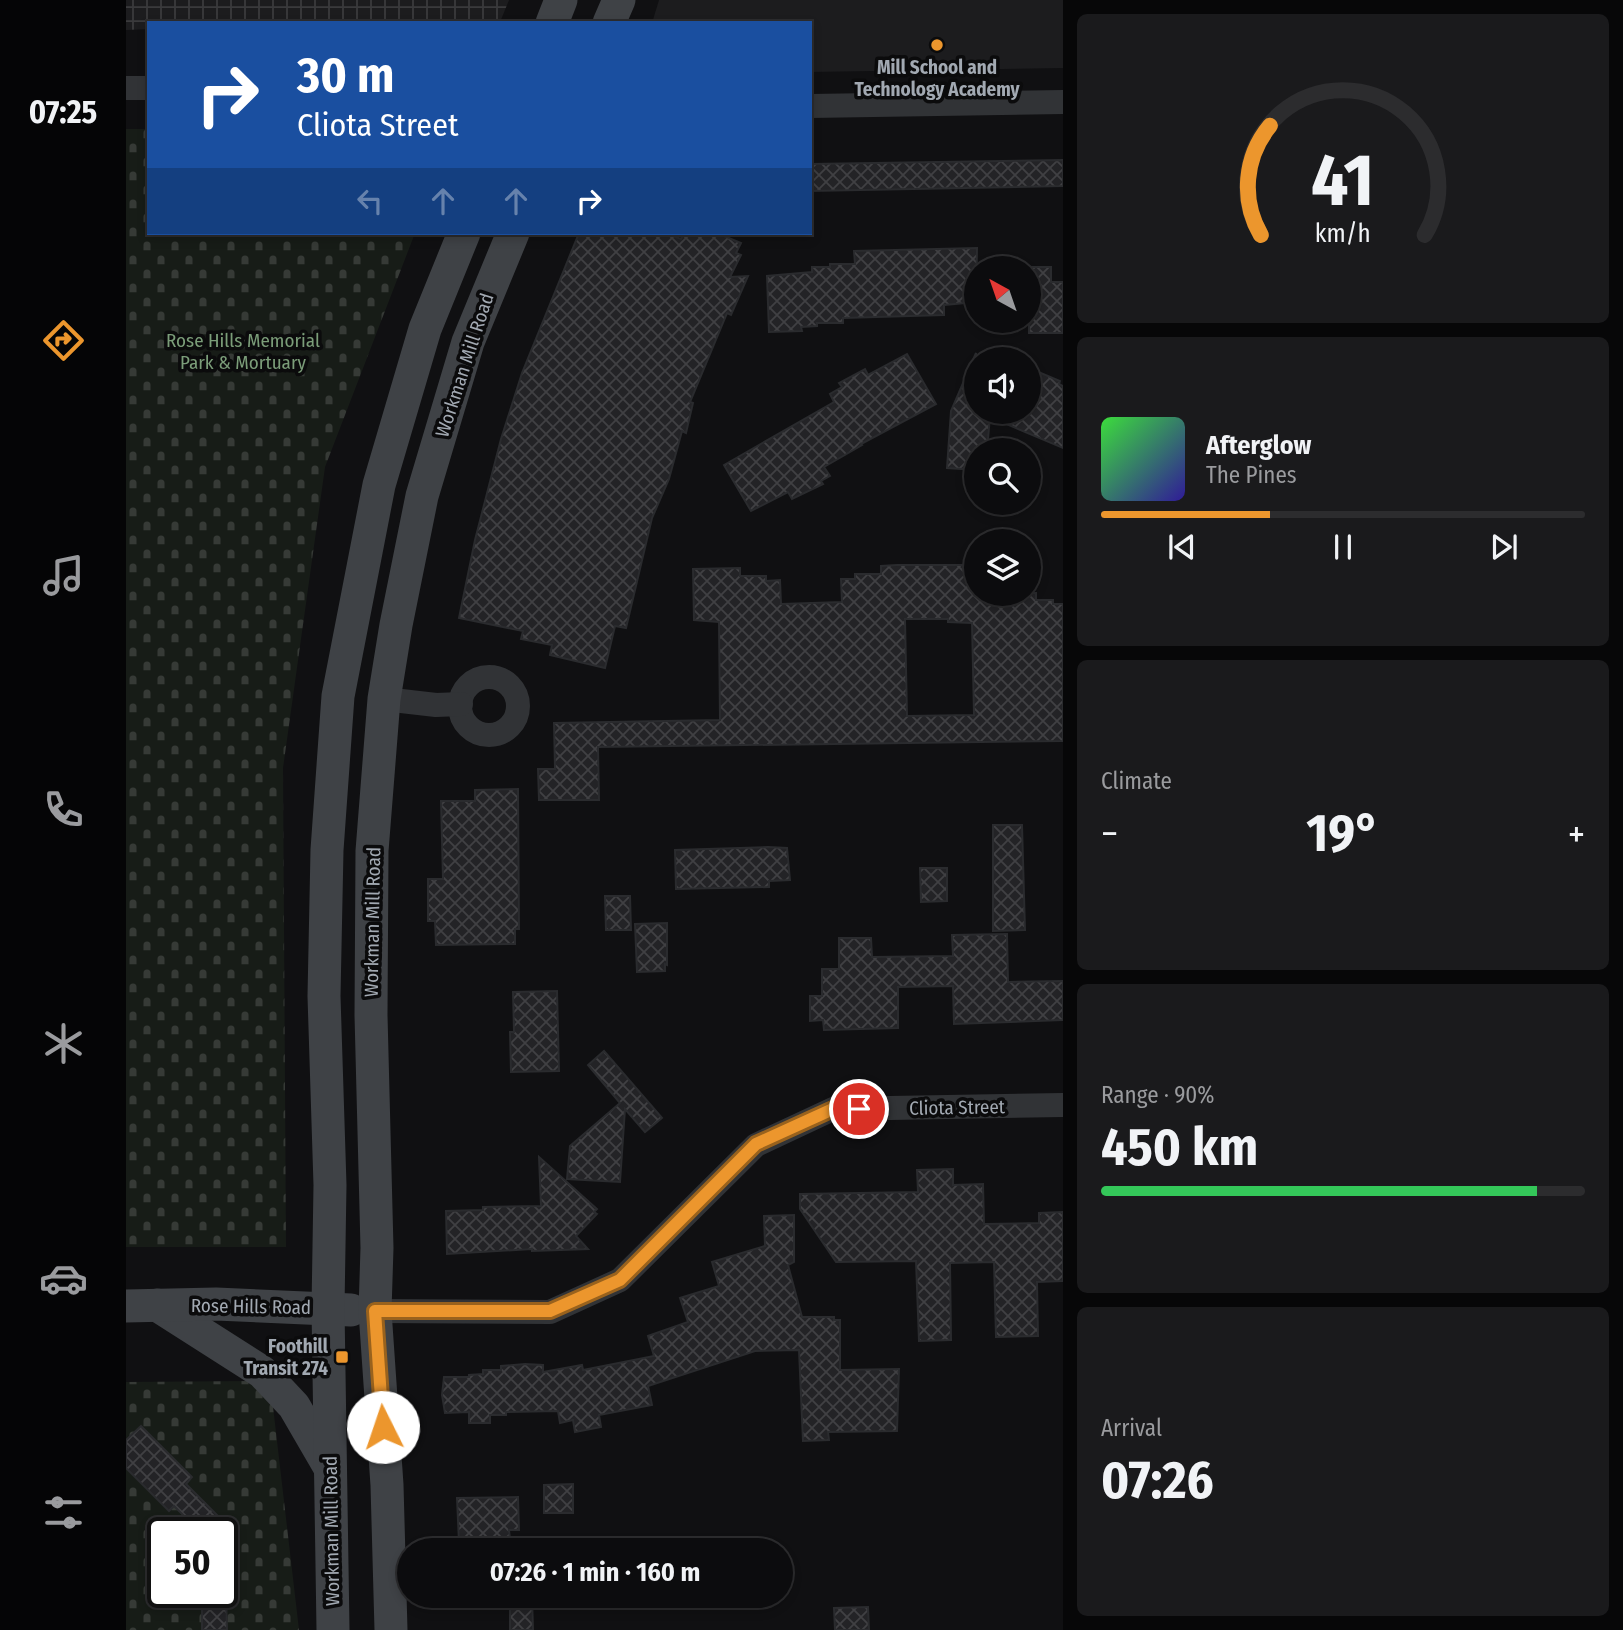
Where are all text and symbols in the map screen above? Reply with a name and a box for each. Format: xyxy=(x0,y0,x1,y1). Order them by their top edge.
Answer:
marker: Mill School and Technology Academy xyxy=(929,37,945,53)
text: 30 m xyxy=(297,46,395,105)
icon: right xyxy=(182,49,273,140)
place label: Mill School and Technology Academy xyxy=(854,56,1021,101)
text: 07:25 xyxy=(29,93,97,131)
text: Cliota Street xyxy=(297,106,458,144)
text: 41 xyxy=(1311,137,1375,224)
icon: left xyxy=(351,182,389,220)
icon: ahead xyxy=(424,182,462,220)
icon: ahead xyxy=(497,182,535,220)
icon: right xyxy=(570,182,608,220)
text: km/h xyxy=(1315,218,1371,248)
north arrow xyxy=(964,256,1041,332)
map controls xyxy=(964,256,1041,606)
street label: Workman Mill Road xyxy=(430,290,499,440)
icon: directions xyxy=(39,316,88,365)
park label: Rose Hills Memorial Park & Mortuary xyxy=(166,329,320,374)
button: sound xyxy=(964,347,1041,424)
text: Afterglow xyxy=(1206,430,1311,461)
button: search xyxy=(964,438,1041,515)
text: The Pines xyxy=(1206,461,1297,489)
icon: previous xyxy=(1163,528,1201,566)
icon: pause xyxy=(1324,528,1362,566)
icon: next xyxy=(1485,528,1523,566)
button: layers xyxy=(964,529,1041,606)
icon: music xyxy=(39,551,88,600)
text: Climate xyxy=(1101,767,1172,795)
icon: phone xyxy=(39,785,88,834)
text: 19° xyxy=(1306,802,1380,865)
text: − xyxy=(1101,811,1118,857)
text: + xyxy=(1568,811,1585,857)
street label: Workman Mill Road xyxy=(360,847,385,997)
icon: climate xyxy=(39,1019,88,1068)
pin xyxy=(829,1079,889,1139)
text: Range · 90% xyxy=(1101,1081,1215,1109)
icon: arrive xyxy=(840,1090,878,1128)
street label: Cliota Street xyxy=(909,1095,1006,1120)
text: 450 km xyxy=(1101,1116,1258,1179)
icon: car xyxy=(39,1254,88,1303)
street label: Rose Hills Road xyxy=(191,1294,311,1319)
place label: Foothill Transit 274 xyxy=(244,1335,329,1380)
marker: Foothill Transit 274 xyxy=(334,1349,350,1365)
position arrow xyxy=(346,1390,420,1464)
text: Arrival xyxy=(1101,1414,1162,1442)
text: 07:26 xyxy=(1101,1449,1214,1512)
street label: Workman Mill Road xyxy=(319,1456,344,1606)
icon: filters xyxy=(39,1488,88,1537)
speed limit sign: 50 xyxy=(147,1517,238,1608)
text: 07:26 · 1 min · 160 m xyxy=(490,1557,700,1588)

